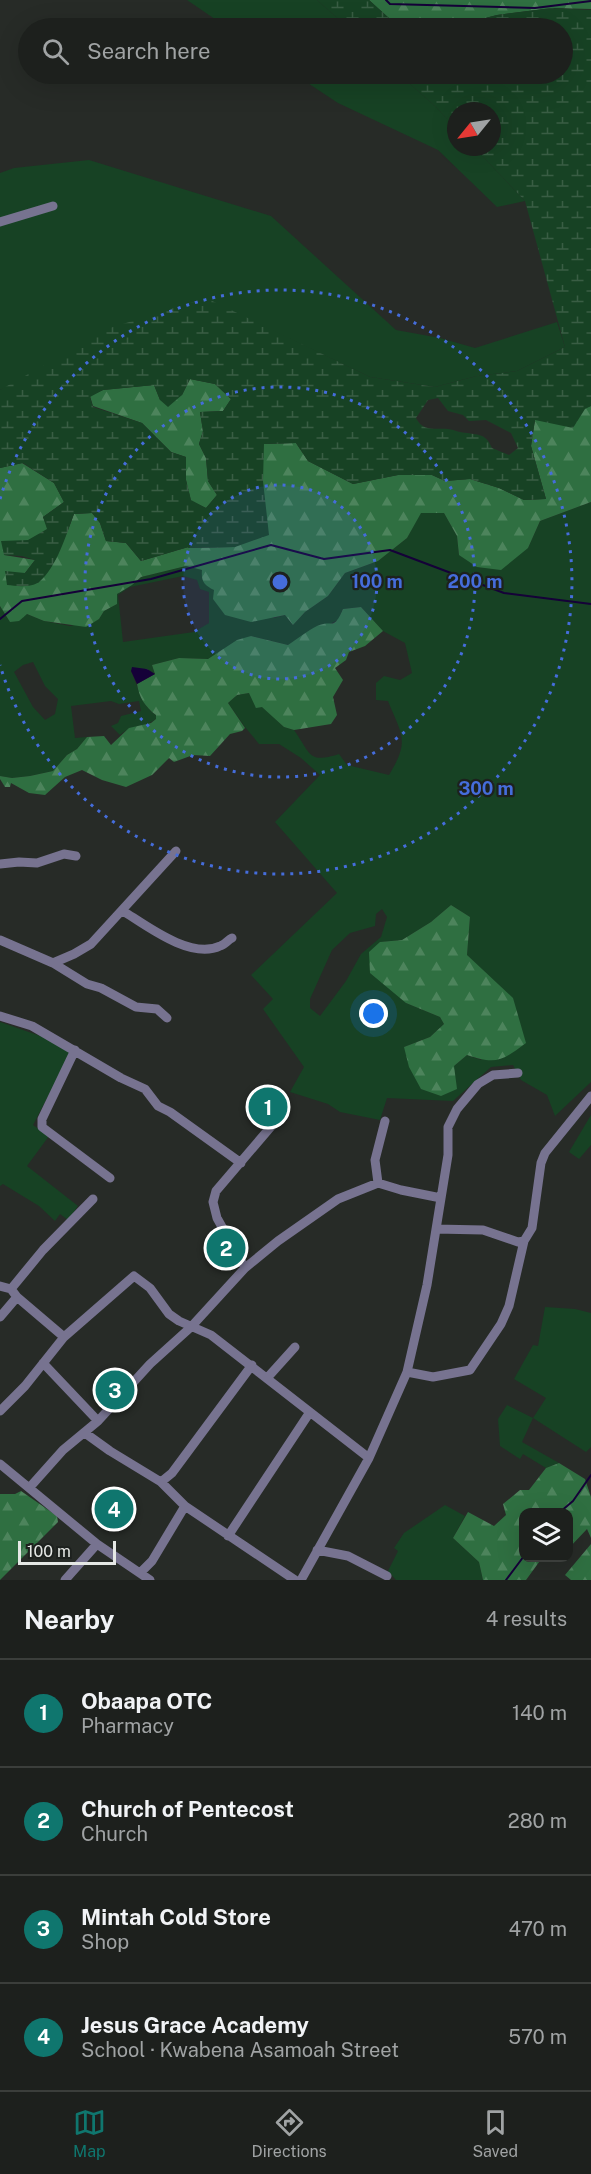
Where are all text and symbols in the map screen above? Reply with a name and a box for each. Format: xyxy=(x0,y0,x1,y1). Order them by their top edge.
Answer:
search box xyxy=(18,18,573,84)
icon: search xyxy=(39,35,72,68)
text: Search here xyxy=(87,38,211,64)
north arrow xyxy=(447,102,501,156)
text: 100 m xyxy=(351,571,403,592)
text: 200 m xyxy=(448,571,502,592)
centre of rings xyxy=(270,572,290,592)
text: 300 m xyxy=(458,778,514,799)
your location xyxy=(359,999,388,1028)
pin: 1 xyxy=(248,1084,288,1130)
pin: 2 xyxy=(206,1226,246,1270)
pin: 3 xyxy=(96,1368,134,1412)
pin: 4 xyxy=(94,1486,134,1532)
map controls xyxy=(519,1508,573,1562)
button: layers xyxy=(519,1508,573,1562)
scale bar xyxy=(18,1538,116,1566)
text: 100 m xyxy=(27,1542,71,1561)
text: Nearby xyxy=(24,1604,114,1635)
text: 4 results xyxy=(486,1607,567,1631)
text: Obaapa OTC xyxy=(81,1688,212,1714)
text: 1 xyxy=(39,1701,48,1725)
text: 140 m xyxy=(512,1701,567,1725)
text: Pharmacy xyxy=(81,1714,174,1738)
text: Church of Pentecost xyxy=(81,1796,294,1822)
text: 2 xyxy=(37,1809,50,1833)
text: 280 m xyxy=(508,1809,567,1833)
text: Church xyxy=(81,1822,148,1846)
text: Mintah Cold Store xyxy=(81,1904,271,1930)
text: 3 xyxy=(37,1917,50,1941)
text: 470 m xyxy=(508,1917,567,1941)
text: Shop xyxy=(81,1930,129,1954)
text: Jesus Grace Academy xyxy=(81,2012,309,2038)
text: 4 xyxy=(37,2025,50,2049)
text: 570 m xyxy=(508,2025,567,2049)
text: School · Kwabena Asamoah Street xyxy=(81,2038,399,2062)
tab: Map xyxy=(73,2106,106,2161)
tab: Directions xyxy=(252,2106,327,2161)
tab: Saved xyxy=(472,2106,518,2161)

